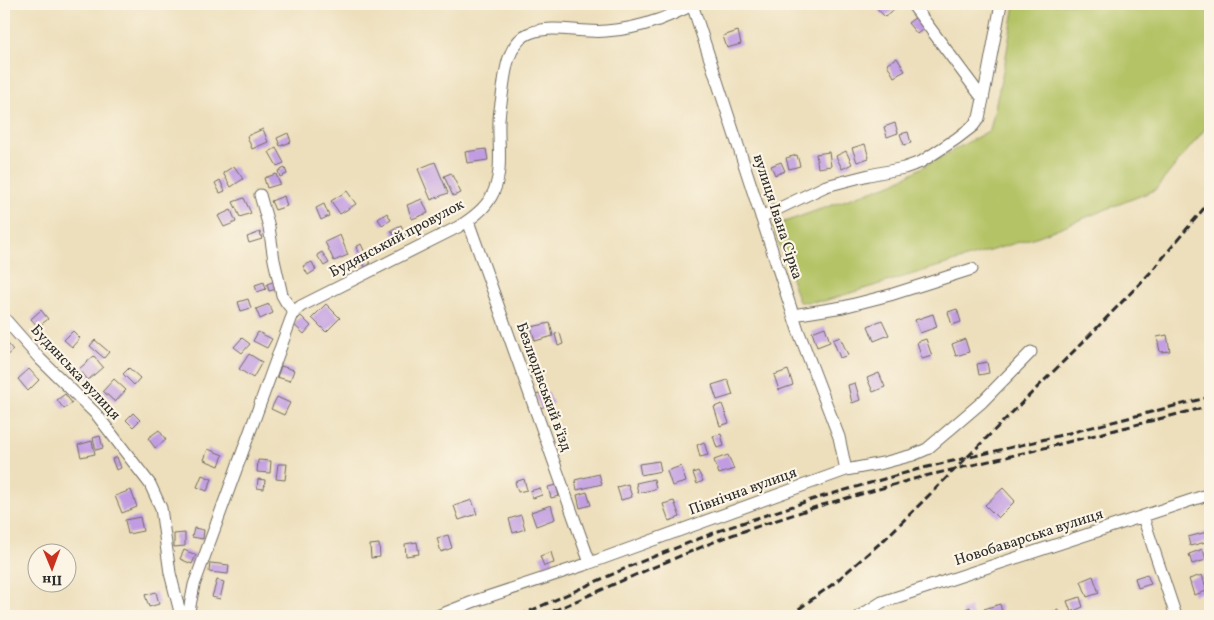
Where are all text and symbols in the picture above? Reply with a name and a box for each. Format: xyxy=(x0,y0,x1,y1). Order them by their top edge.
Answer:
street label: вулиця Івана Сірка xyxy=(747,152,807,282)
street label: Будянський провулок xyxy=(326,195,468,283)
street label: Безлюдівський в'їзд xyxy=(510,320,576,455)
street label: Будянська вулиця xyxy=(25,321,125,426)
street label: Північна вулиця xyxy=(686,463,800,521)
street label: Новобаварська вулиця xyxy=(952,504,1106,572)
north arrow xyxy=(28,542,78,592)
text: Пн xyxy=(42,570,62,589)

